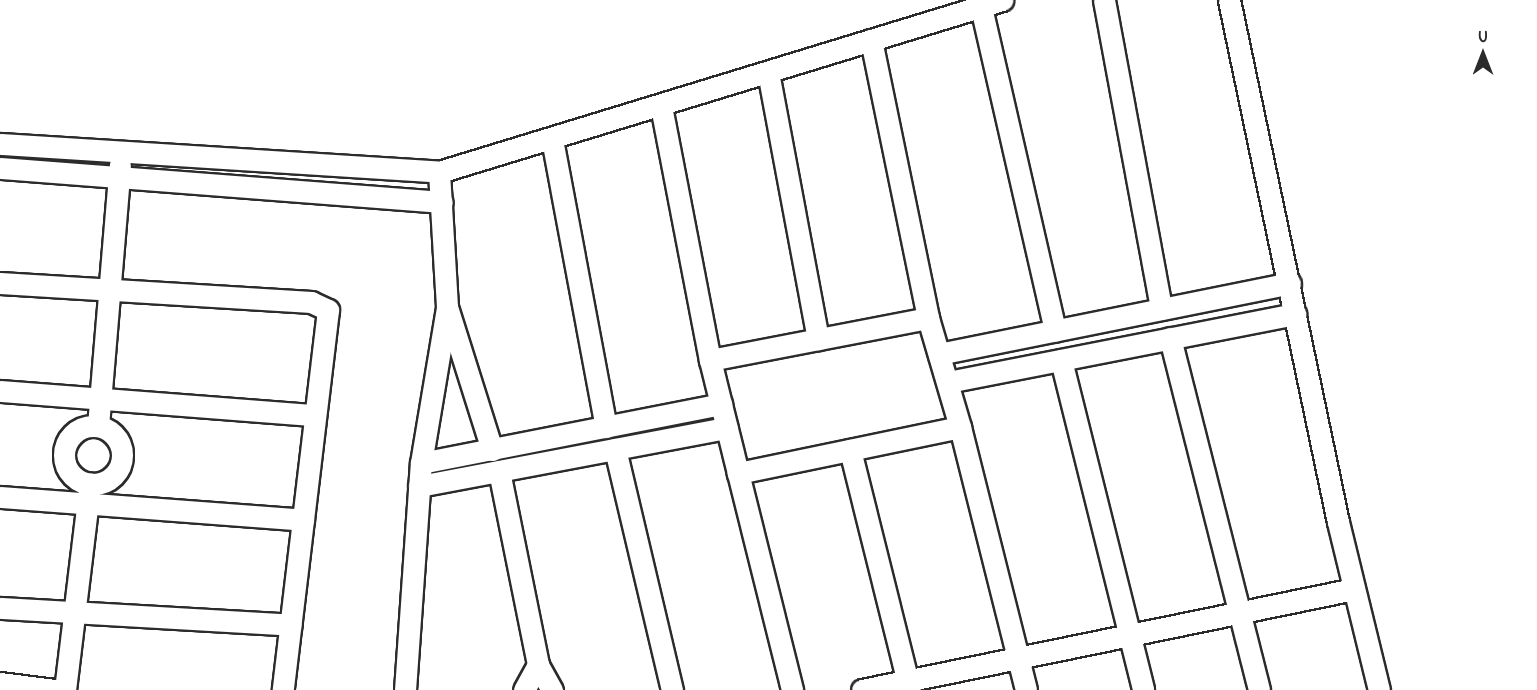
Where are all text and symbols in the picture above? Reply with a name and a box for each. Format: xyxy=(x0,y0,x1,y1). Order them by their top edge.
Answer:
north arrow xyxy=(1453,24,1513,84)
text: U xyxy=(1479,25,1487,47)

